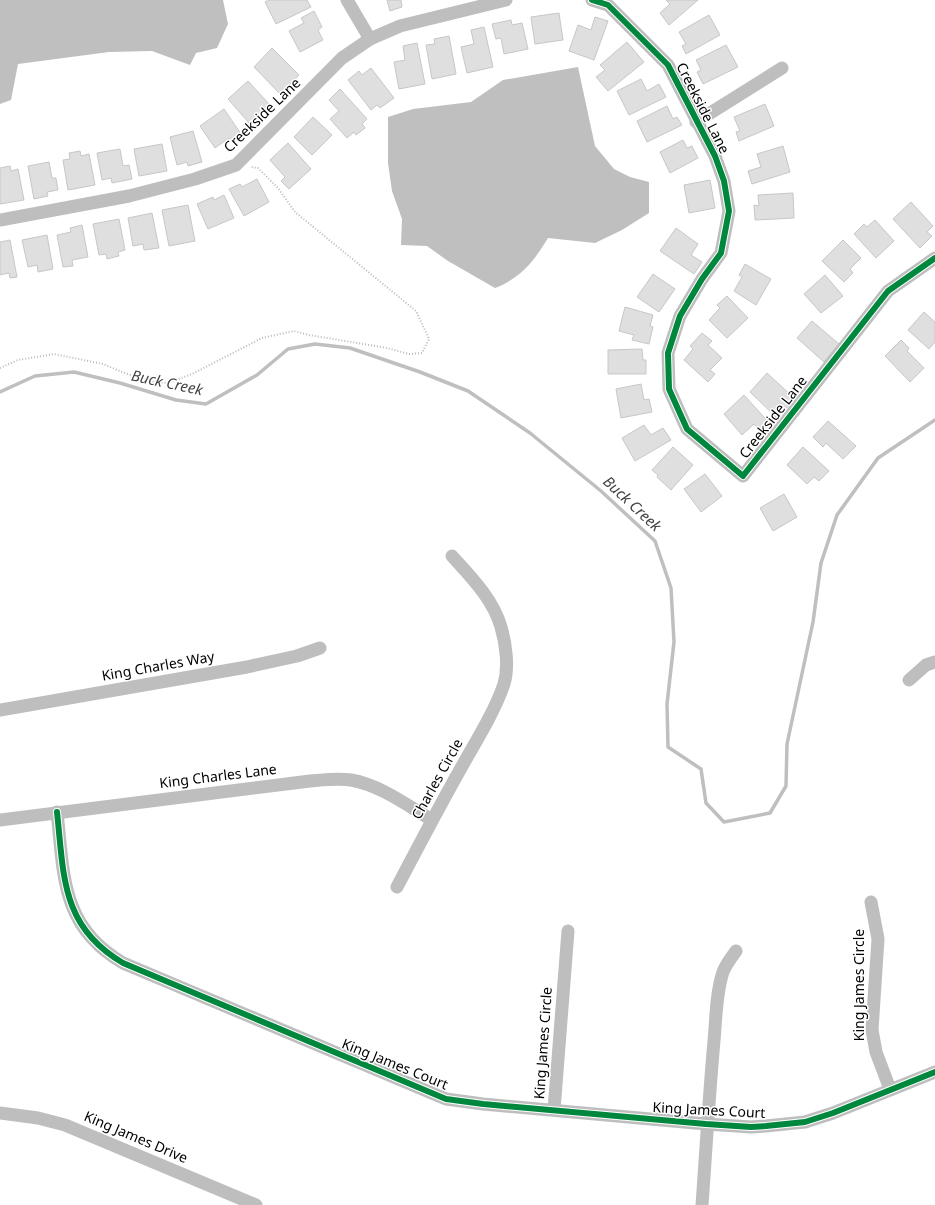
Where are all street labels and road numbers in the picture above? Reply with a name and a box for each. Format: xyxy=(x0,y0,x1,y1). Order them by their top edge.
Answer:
street label: Creekside Lane xyxy=(672,59,735,157)
street label: Creekside Lane xyxy=(219,73,304,156)
street label: Creekside Lane xyxy=(734,371,811,462)
street label: King Charles Way xyxy=(100,646,216,685)
street label: Charles Circle xyxy=(407,735,467,822)
street label: King Charles Lane xyxy=(158,759,278,792)
street label: King James Circle xyxy=(849,929,868,1041)
street label: King James Circle xyxy=(529,986,556,1100)
street label: King James Court xyxy=(339,1034,451,1094)
street label: King James Court xyxy=(652,1097,766,1122)
street label: King James Drive xyxy=(81,1106,191,1167)

